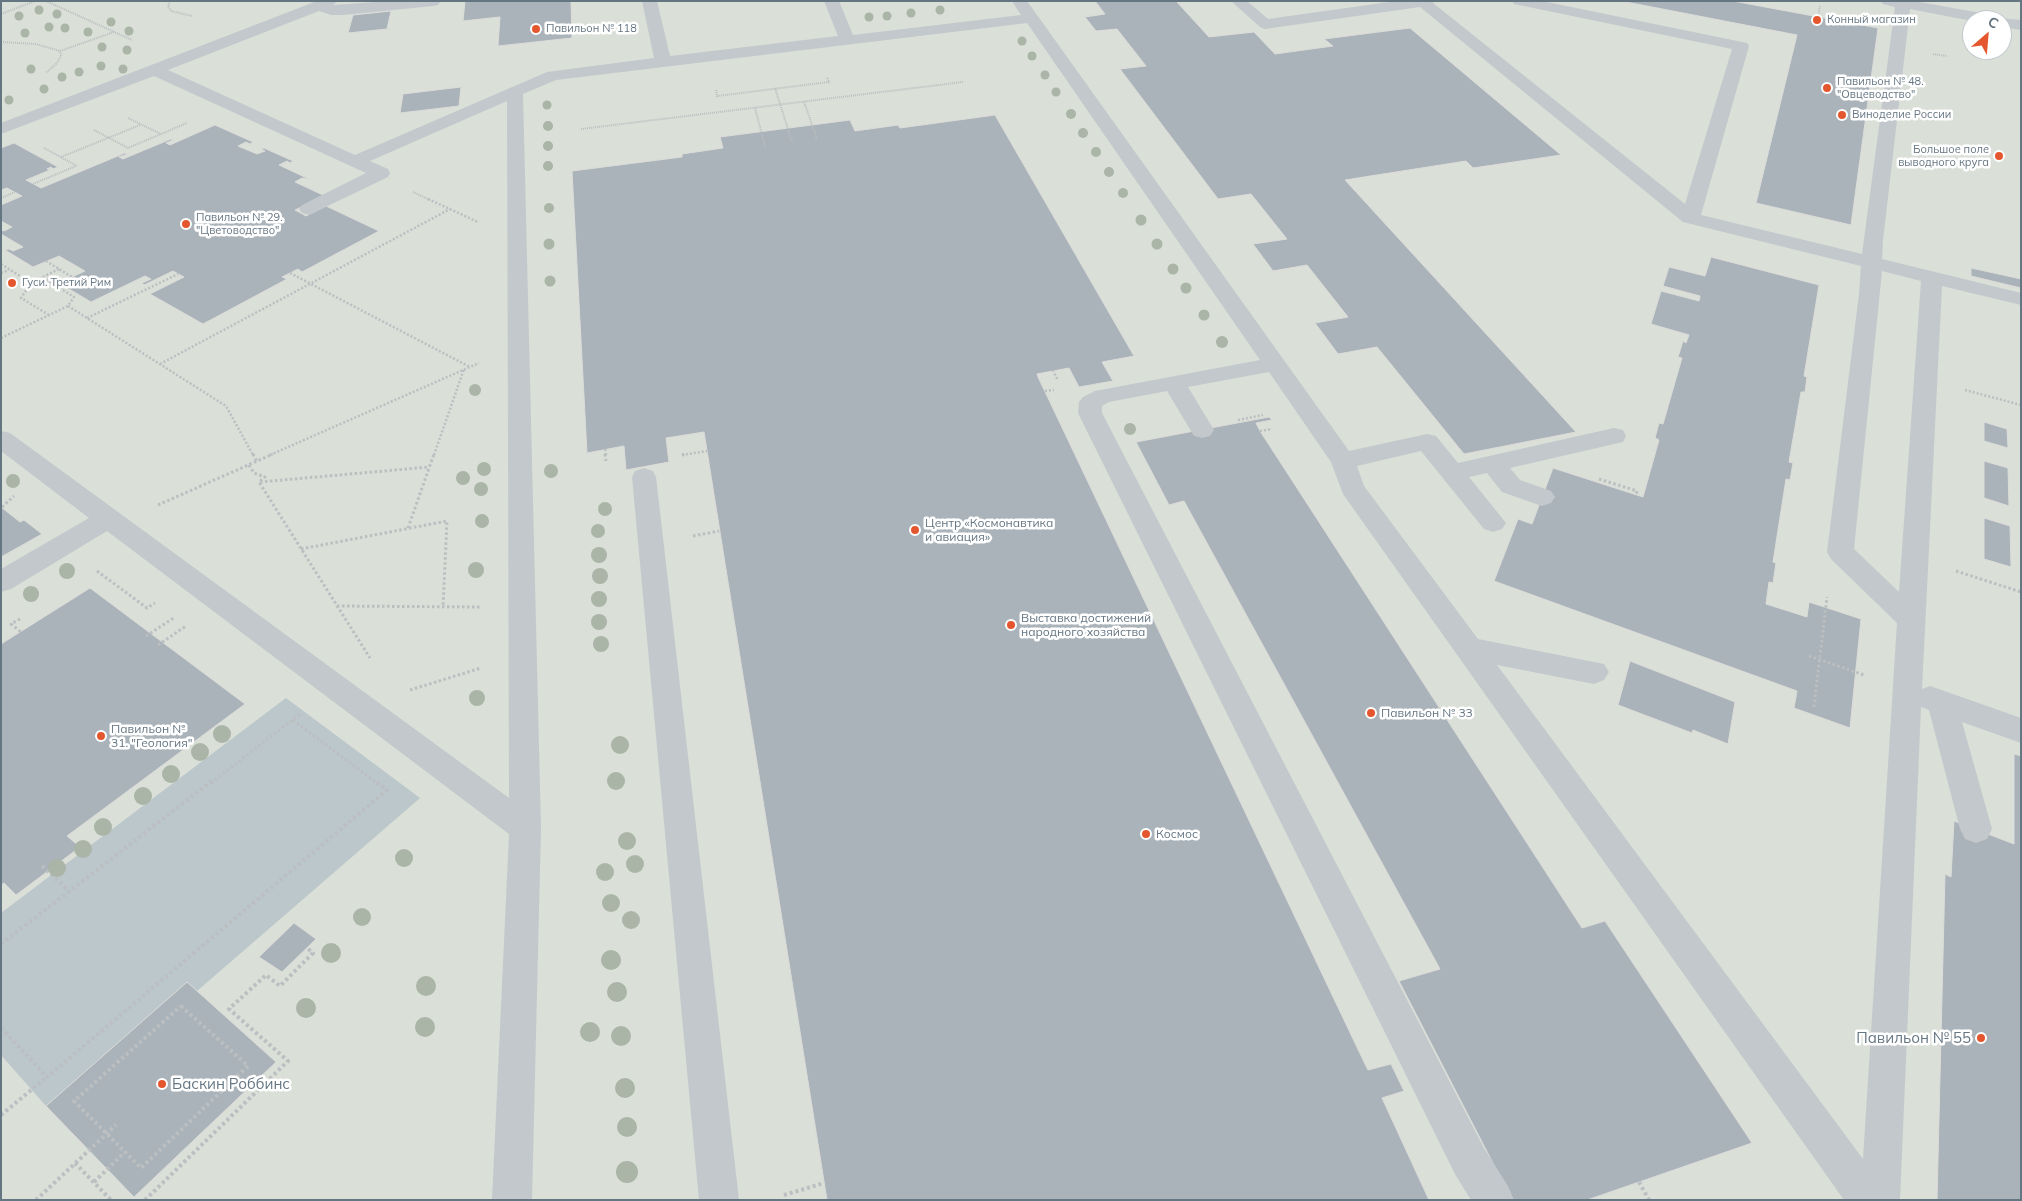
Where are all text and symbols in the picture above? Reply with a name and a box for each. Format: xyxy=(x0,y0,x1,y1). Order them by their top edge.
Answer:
north arrow xyxy=(1962,10,2012,60)
text: С xyxy=(1985,12,2002,33)
place label: Конный магазин xyxy=(1827,13,1916,27)
marker: Конный магазин xyxy=(1811,14,1823,26)
place label: Павильон № 118 xyxy=(546,22,637,36)
marker: Павильон № 118 xyxy=(530,23,542,35)
place label: Павильон № 48. "Овцеводство" xyxy=(1837,75,1924,101)
marker: Павильон № 48. "Овцеводство" xyxy=(1821,82,1833,94)
place label: Виноделие России xyxy=(1852,108,1951,122)
marker: Виноделие России xyxy=(1836,109,1848,121)
place label: Большое поле выводного круга xyxy=(1898,143,1989,169)
marker: Большое поле выводного круга xyxy=(1993,150,2005,162)
place label: Павильон № 29. "Цветоводство" xyxy=(196,211,283,237)
marker: Павильон № 29. "Цветоводство" xyxy=(180,218,192,230)
place label: Гуси. Третий Рим xyxy=(22,276,111,290)
marker: Гуси. Третий Рим xyxy=(6,277,18,289)
place label: Центр «Космонавтика и авиация» xyxy=(925,516,1053,544)
marker: Центр «Космонавтика и авиация» xyxy=(909,524,921,536)
place label: Выставка достижений народного хозяйства xyxy=(1021,611,1151,639)
marker: Выставка достижений народного хозяйства xyxy=(1005,619,1017,631)
place label: Павильон № 33 xyxy=(1381,706,1473,720)
marker: Павильон № 33 xyxy=(1365,707,1377,719)
place label: Павильон № 31. "Геология" xyxy=(111,722,192,750)
marker: Павильон № 31. "Геология" xyxy=(95,730,107,742)
place label: Космос xyxy=(1156,827,1198,841)
marker: Космос xyxy=(1140,828,1152,840)
place label: Павильон № 55 xyxy=(1856,1029,1971,1047)
marker: Павильон № 55 xyxy=(1975,1032,1987,1044)
place label: Баскин Роббинс xyxy=(172,1075,290,1093)
marker: Баскин Роббинс xyxy=(156,1078,168,1090)

